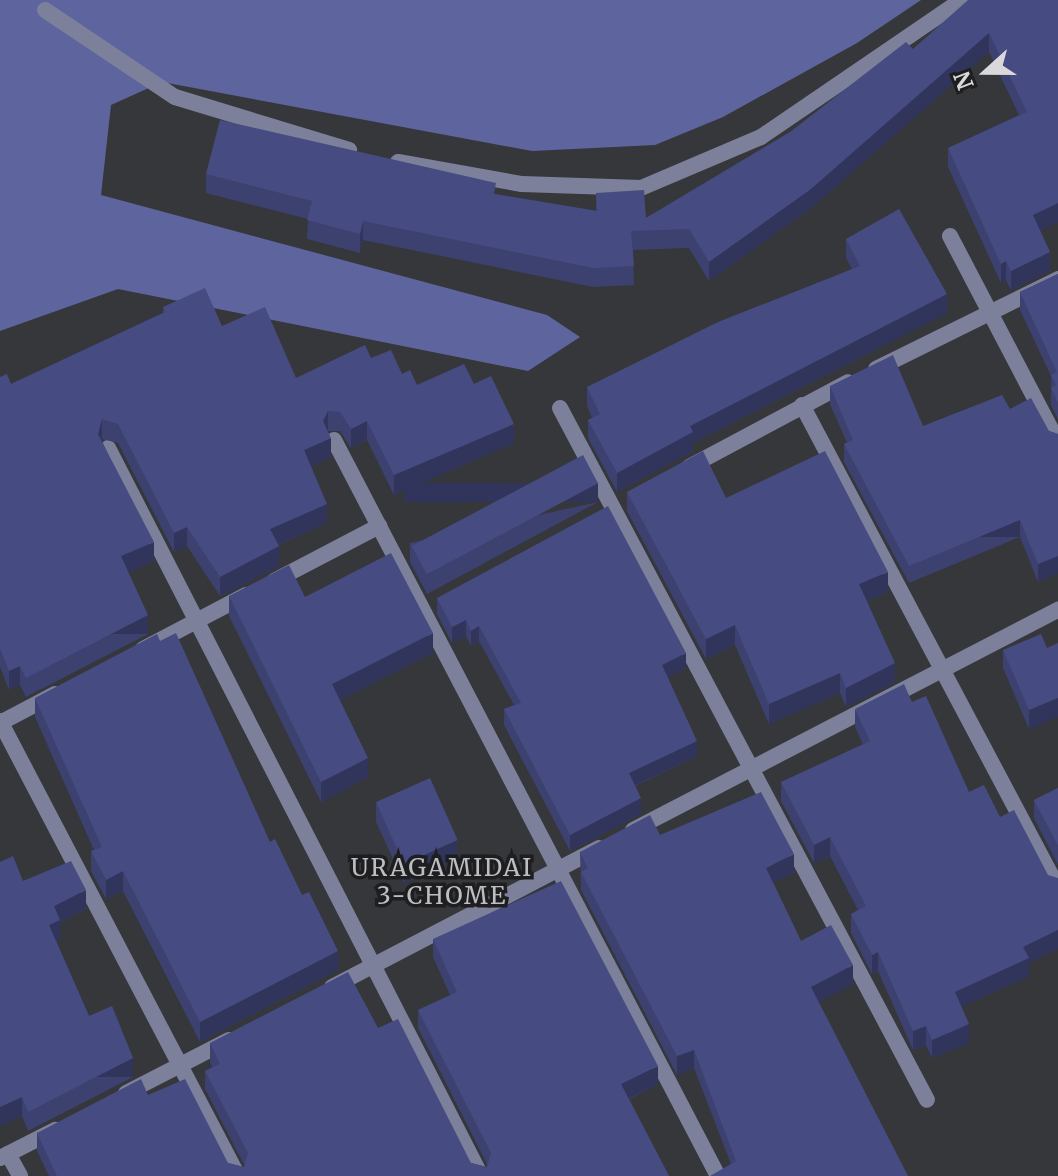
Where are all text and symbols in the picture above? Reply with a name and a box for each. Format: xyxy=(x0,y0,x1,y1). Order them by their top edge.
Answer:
north arrow xyxy=(946,32,1026,112)
text: N xyxy=(947,67,980,94)
district label: URAGAMIDAI 3-CHOME xyxy=(351,854,533,910)

